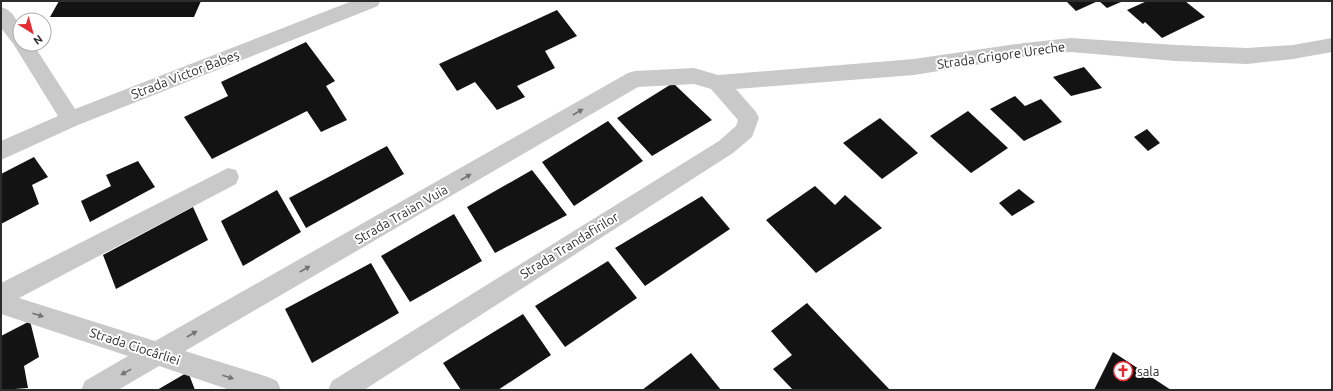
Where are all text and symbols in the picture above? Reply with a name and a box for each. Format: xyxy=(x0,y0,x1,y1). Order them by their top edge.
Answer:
north arrow xyxy=(12,12,52,52)
text: N xyxy=(31,33,45,47)
street label: Strada Grigore Ureche xyxy=(936,39,1066,71)
street label: Strada Victor Babeș xyxy=(129,47,241,101)
one-way arrow xyxy=(572,108,584,115)
one-way arrow xyxy=(460,173,472,180)
street label: Strada Traian Vuia xyxy=(352,182,450,246)
street label: Strada Trandafirilor xyxy=(517,209,621,281)
one-way arrow xyxy=(299,266,311,273)
one-way arrow xyxy=(32,313,44,319)
street label: Strada Ciocârliei xyxy=(88,325,182,367)
one-way arrow xyxy=(186,331,198,338)
church icon: sala xyxy=(1112,360,1134,382)
place label: sala xyxy=(1137,364,1159,378)
one-way arrow xyxy=(120,368,132,375)
one-way arrow xyxy=(223,374,235,380)

